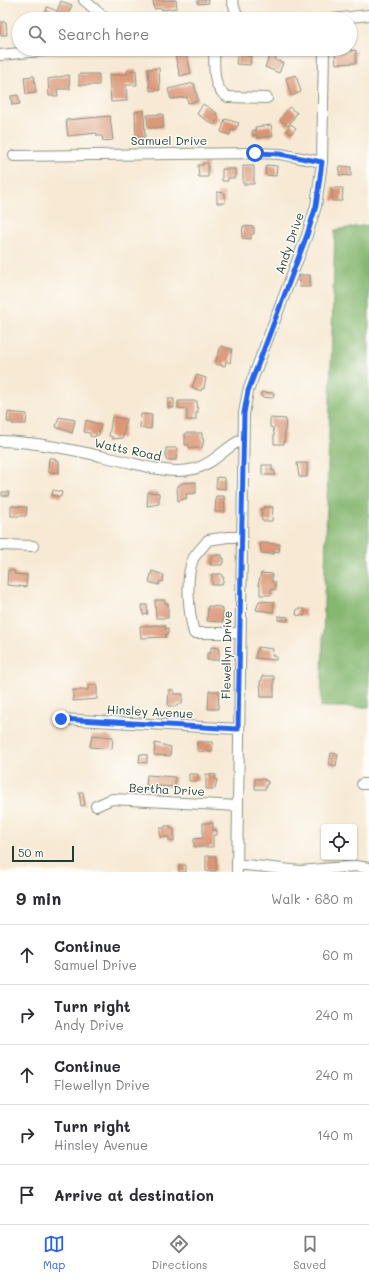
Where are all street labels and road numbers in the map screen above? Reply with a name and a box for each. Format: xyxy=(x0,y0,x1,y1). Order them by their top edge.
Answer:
street label: Samuel Drive xyxy=(131,132,207,148)
street label: Andy Drive xyxy=(271,210,307,276)
street label: Watts Road xyxy=(93,434,163,464)
street label: Flewellyn Drive xyxy=(217,611,235,699)
street label: Hinsley Avenue xyxy=(106,701,194,721)
street label: Bertha Drive xyxy=(129,779,205,799)

